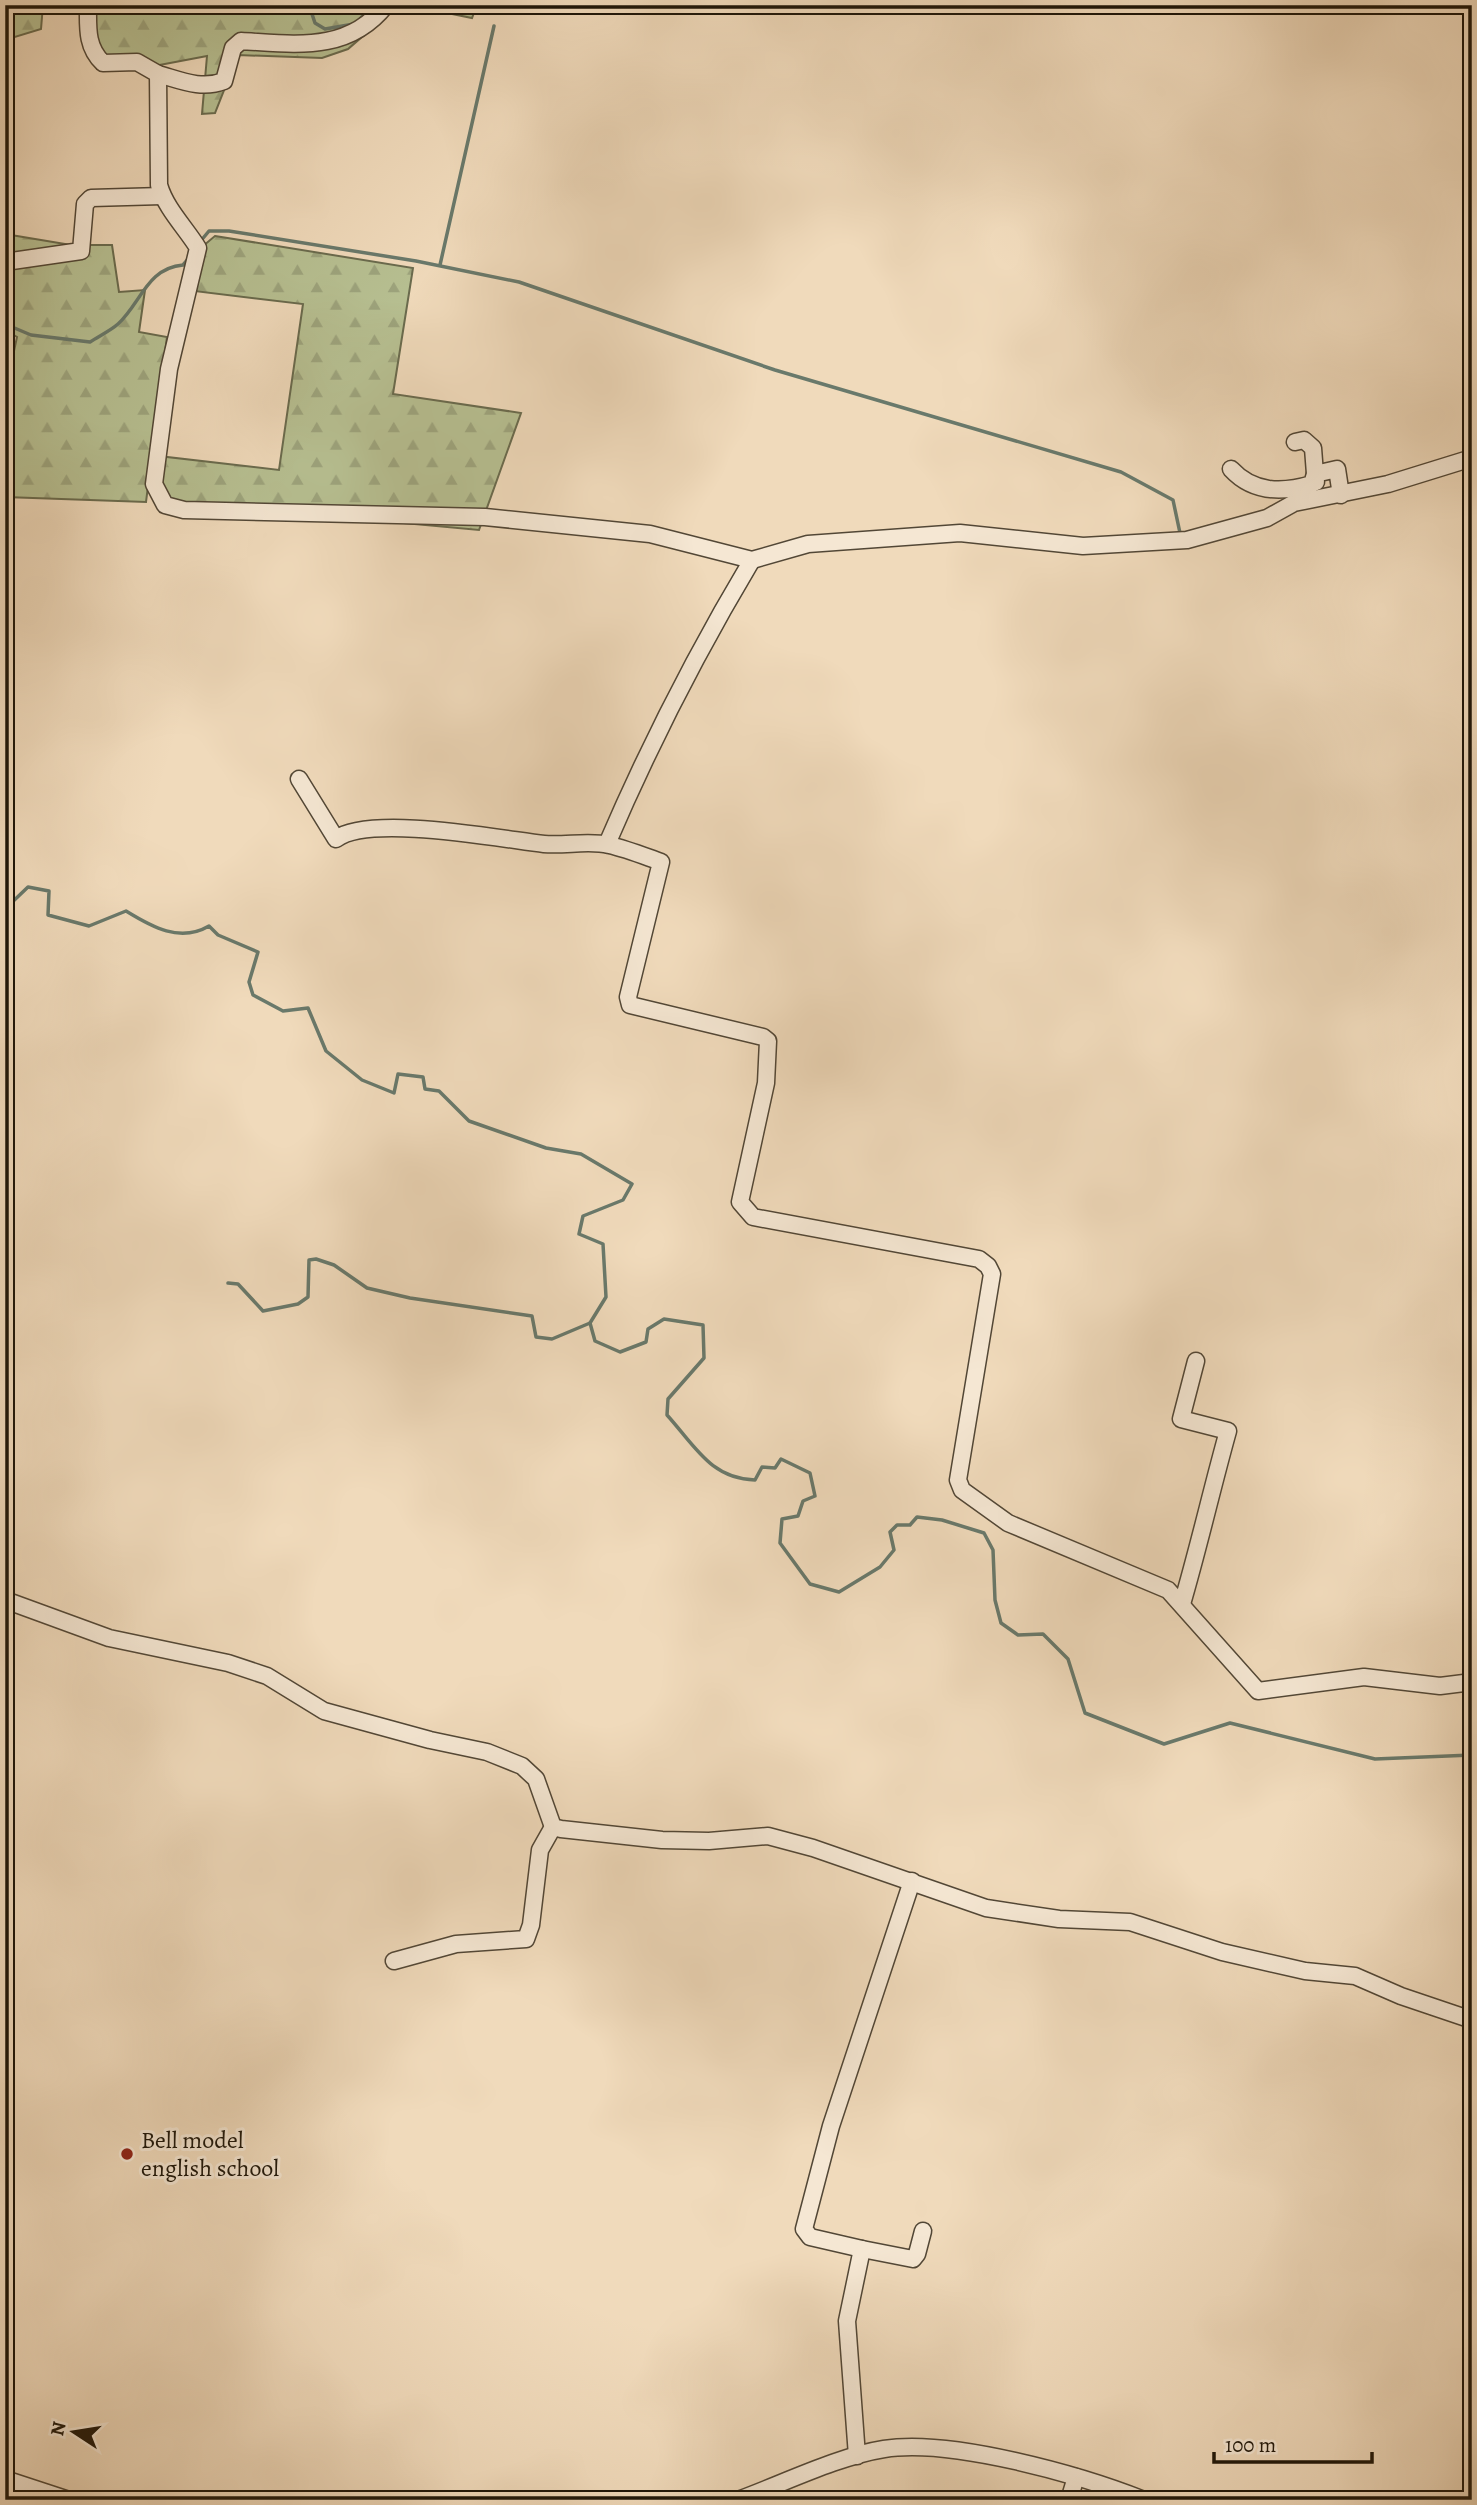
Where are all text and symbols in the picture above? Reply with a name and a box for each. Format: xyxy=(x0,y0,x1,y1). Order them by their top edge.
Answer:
place label: Bell model english school xyxy=(141,2124,279,2184)
marker: Bell model english school xyxy=(119,2146,135,2162)
north arrow xyxy=(38,2396,108,2466)
text: N xyxy=(44,2419,73,2438)
scale bar xyxy=(1214,2421,1372,2465)
text: 100 m xyxy=(1225,2431,1276,2459)

